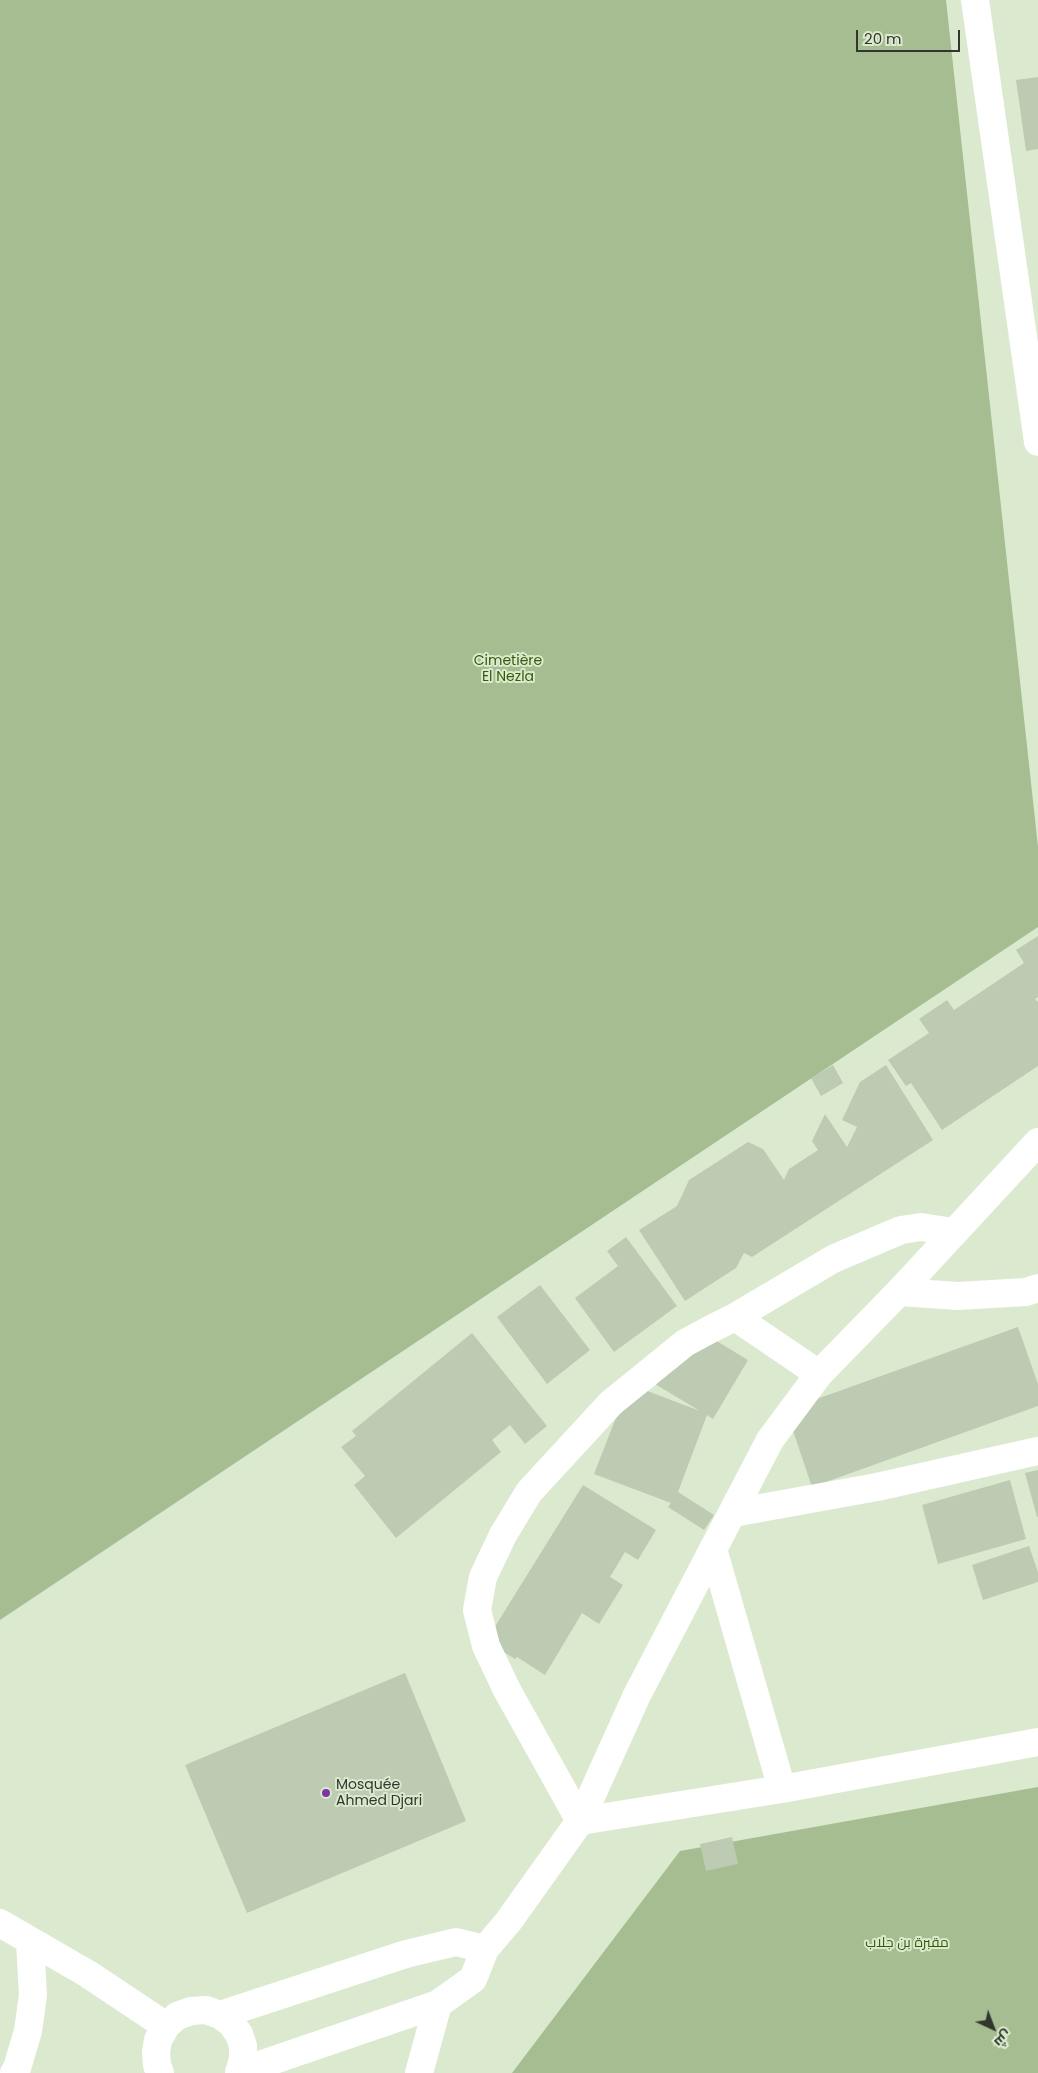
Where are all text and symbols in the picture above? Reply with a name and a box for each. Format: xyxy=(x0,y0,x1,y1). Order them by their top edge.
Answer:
scale bar xyxy=(858,20,962,52)
text: 20 m xyxy=(864,28,902,49)
park label: Cimetière El Nezla xyxy=(474,653,542,686)
place label: Mosquée Ahmed Djari xyxy=(336,1777,422,1810)
marker: Mosquée Ahmed Djari xyxy=(320,1787,332,1799)
park label: مقبرة بن جلاب xyxy=(865,1935,949,1951)
north arrow xyxy=(968,2003,1018,2053)
text: ش xyxy=(990,2026,1017,2052)

